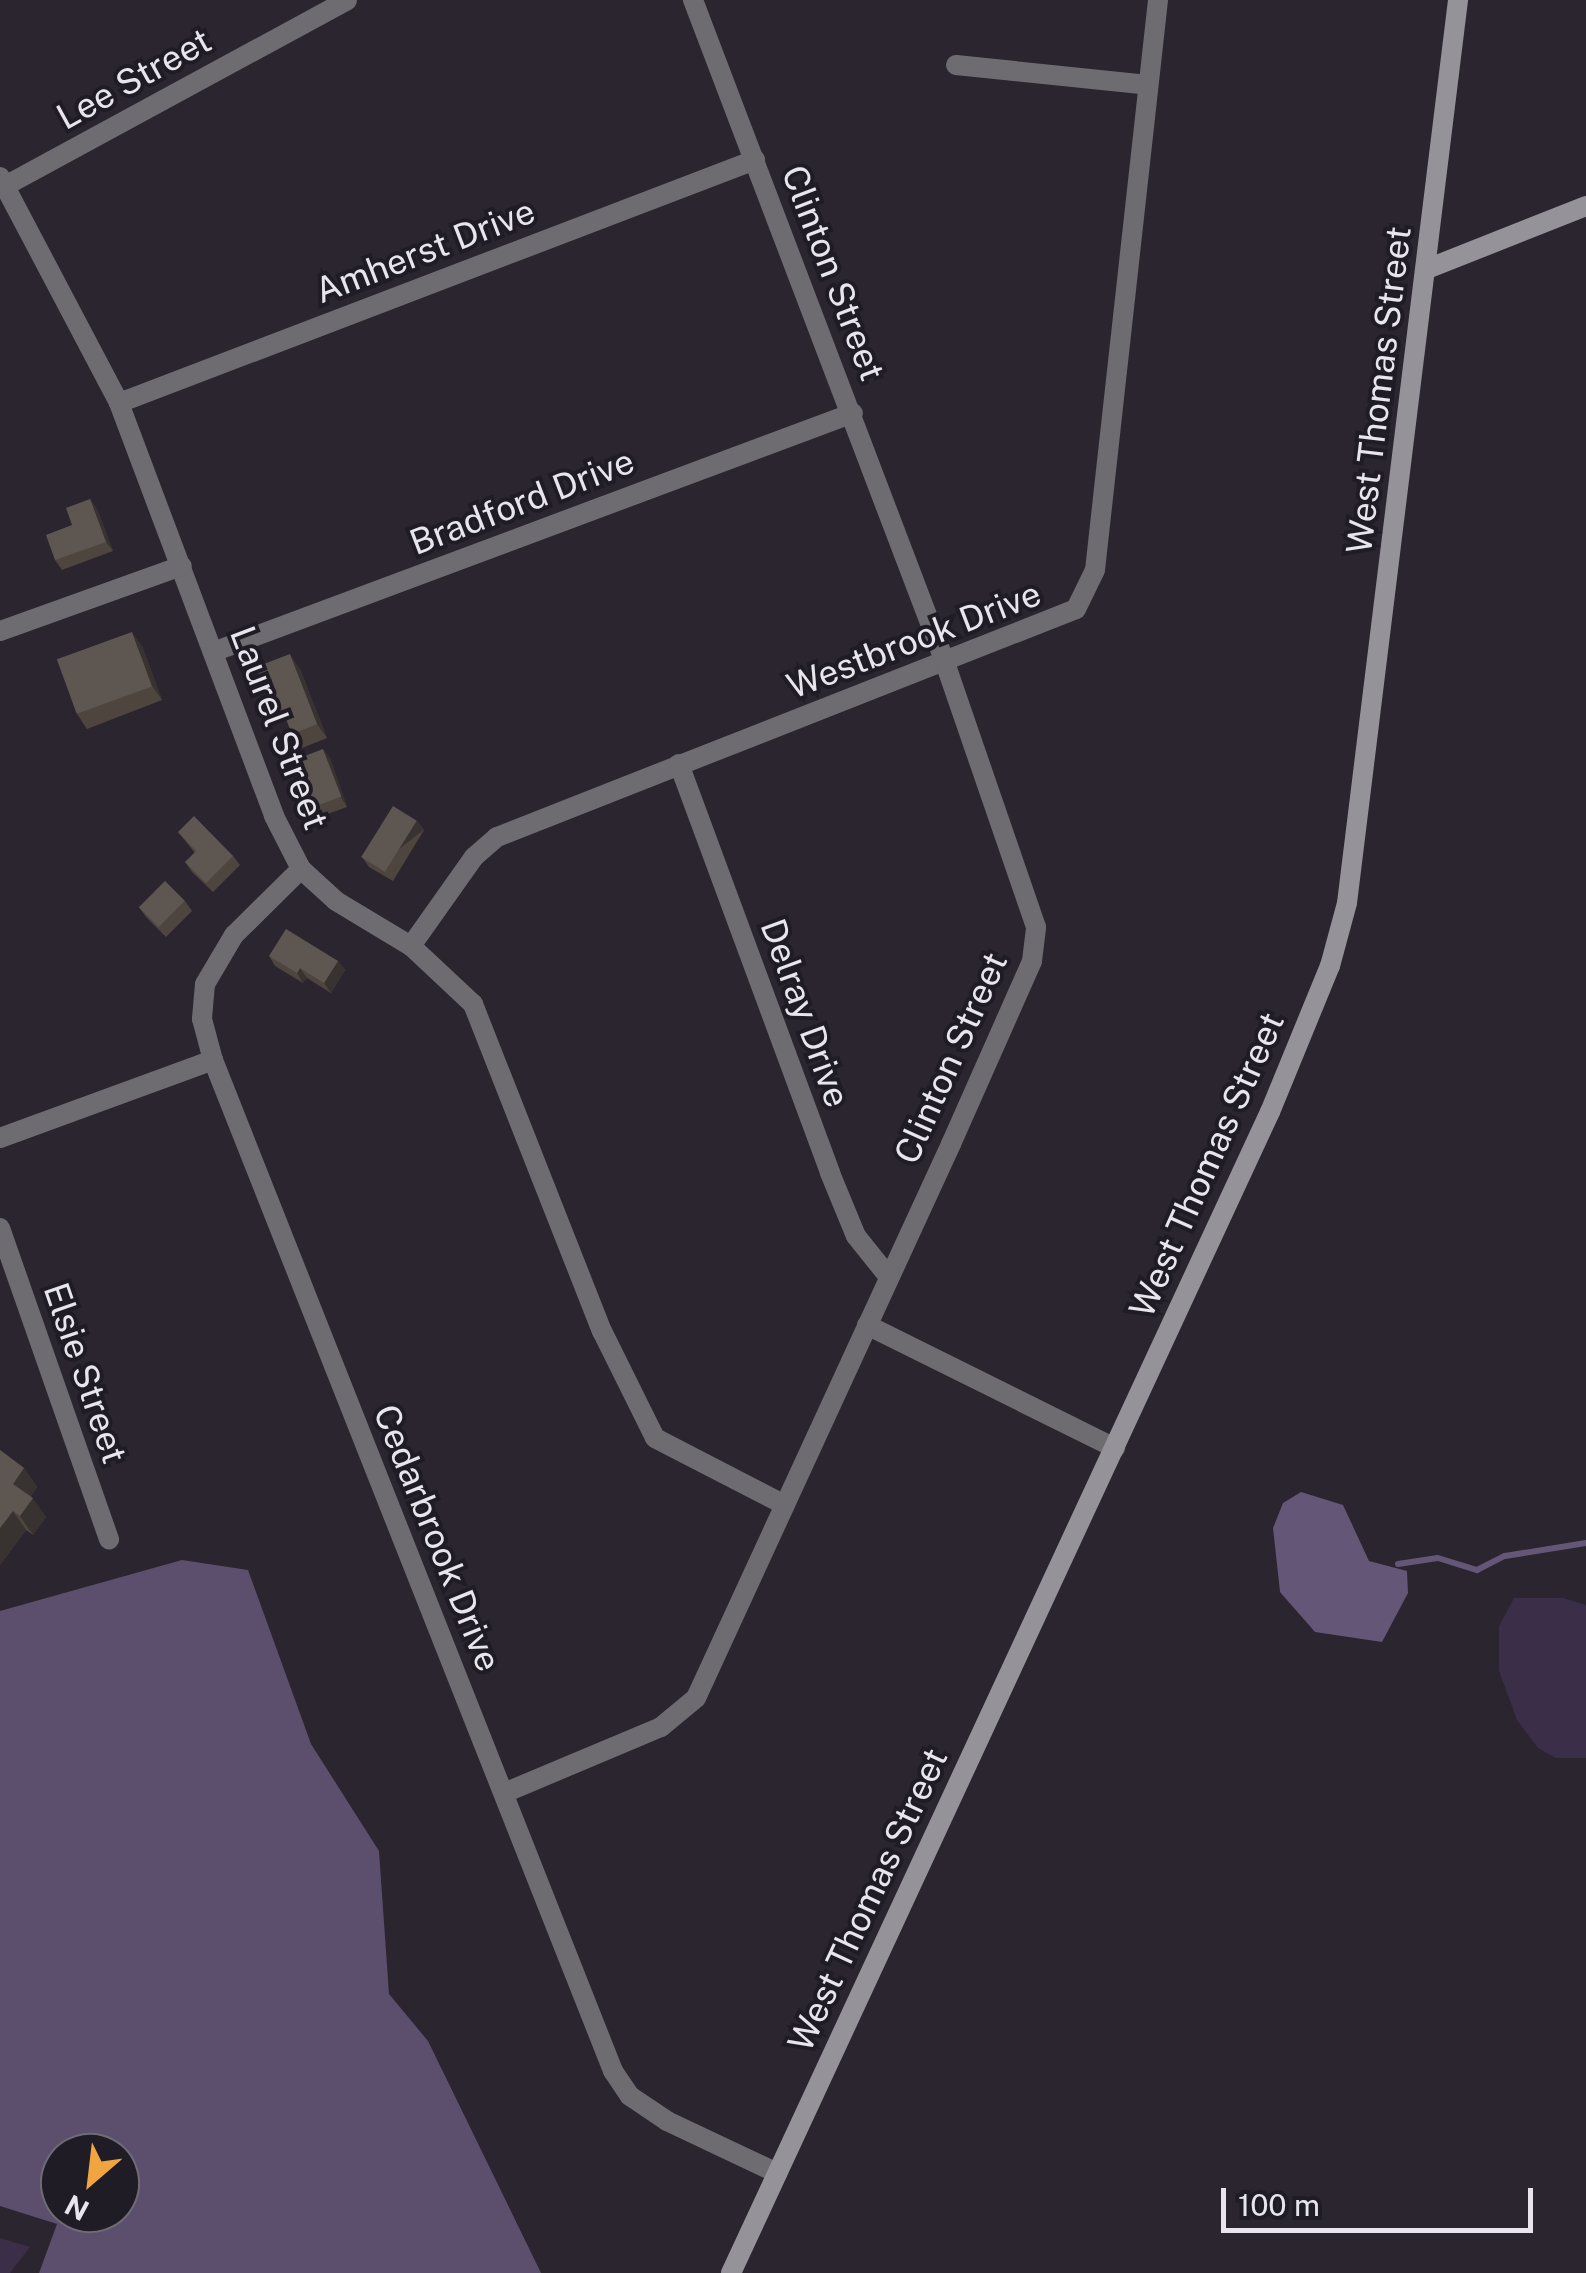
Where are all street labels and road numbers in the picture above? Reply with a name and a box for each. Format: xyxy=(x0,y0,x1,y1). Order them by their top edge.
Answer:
street label: Lee Street xyxy=(50,19,218,139)
street label: Clinton Street xyxy=(773,160,893,386)
street label: Amherst Drive xyxy=(309,190,541,312)
street label: West Thomas Street xyxy=(1338,224,1420,556)
street label: Bradford Drive xyxy=(404,440,640,564)
street label: Westbrook Drive xyxy=(781,572,1047,708)
street label: Laurel Street xyxy=(221,621,337,835)
street label: Delray Drive xyxy=(752,913,858,1113)
street label: Clinton Street xyxy=(886,946,1016,1170)
street label: West Thomas Street xyxy=(1121,1006,1293,1324)
street label: Elsie Street xyxy=(34,1277,136,1469)
street label: Cedarbrook Drive xyxy=(364,1399,510,1677)
street label: West Thomas Street xyxy=(779,1742,957,2058)

